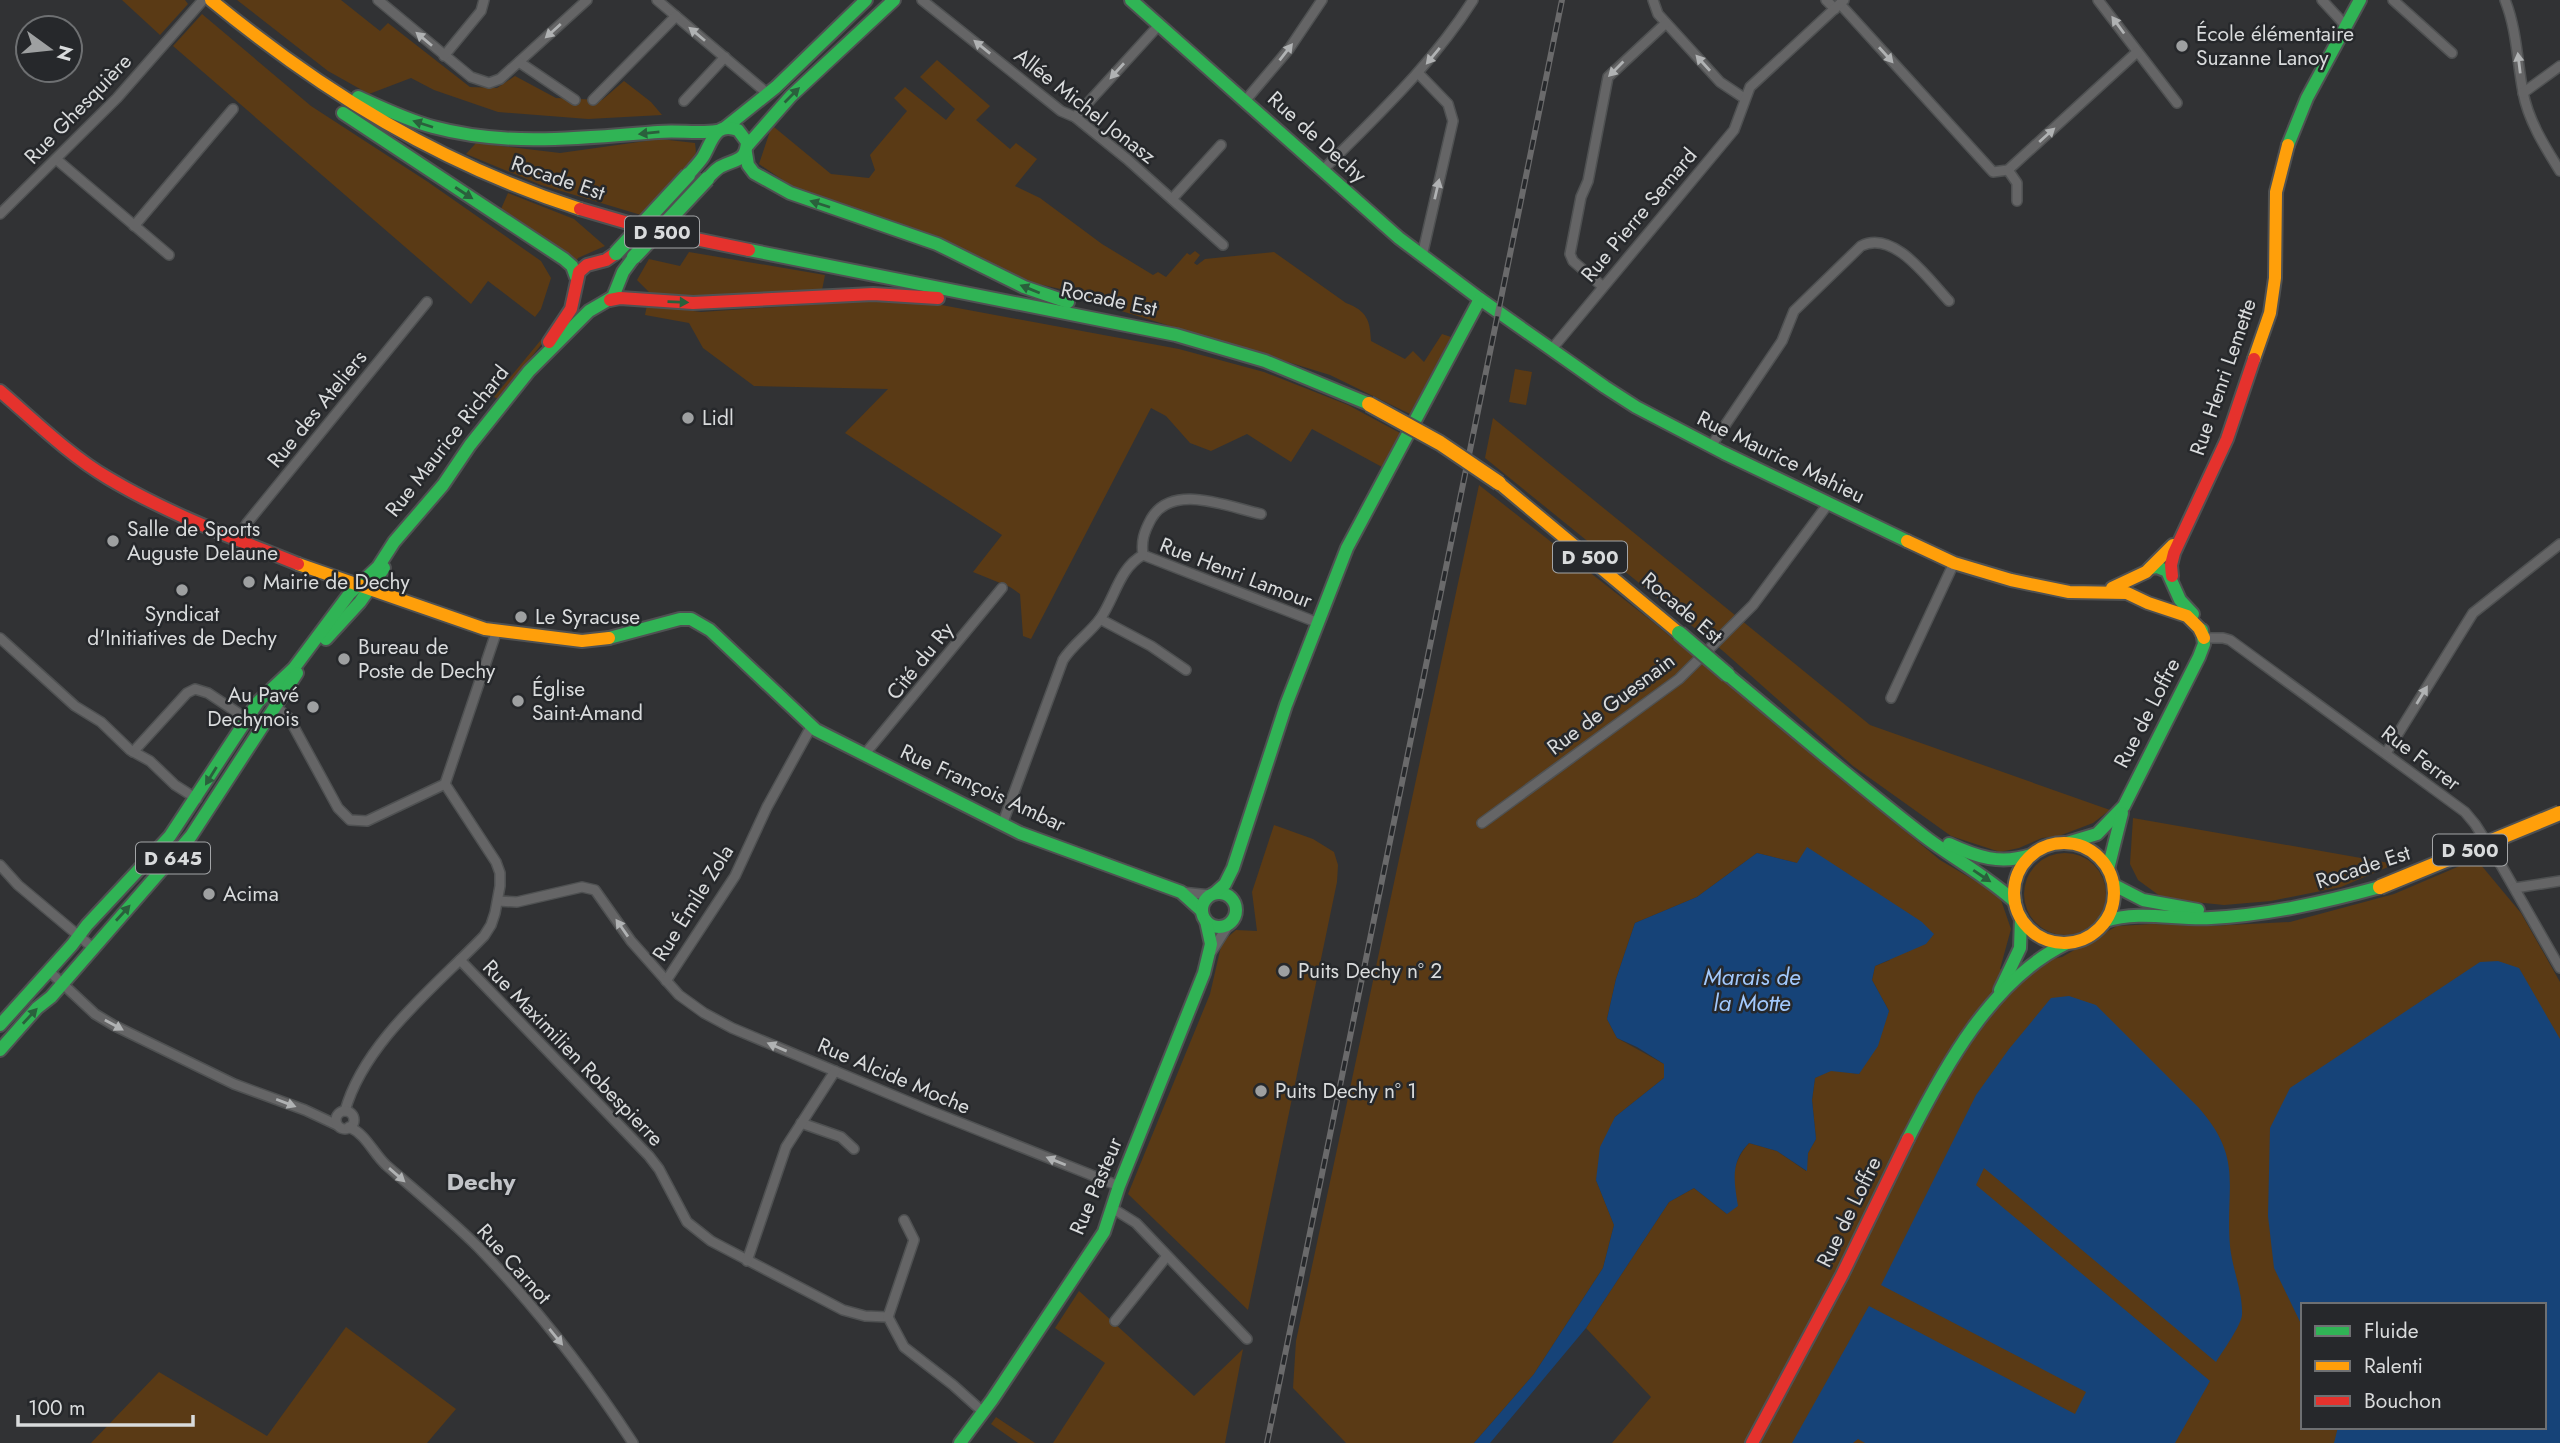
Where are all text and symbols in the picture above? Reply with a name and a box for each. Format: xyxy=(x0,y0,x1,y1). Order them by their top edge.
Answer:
north arrow xyxy=(14,14,84,84)
one-way arrow xyxy=(2111,17,2126,35)
place label: École élémentaire Suzanne Lanoy xyxy=(2196,19,2354,73)
one-way arrow xyxy=(544,23,562,39)
one-way arrow xyxy=(689,27,706,42)
one-way arrow xyxy=(415,31,433,47)
marker: École élémentaire Suzanne Lanoy xyxy=(2174,38,2190,54)
one-way arrow xyxy=(973,40,991,55)
street label: Allée Michel Jonasz xyxy=(1008,41,1163,171)
text: N xyxy=(50,42,80,64)
one-way arrow xyxy=(1278,43,1292,61)
one-way arrow xyxy=(1878,46,1893,63)
street label: Rue Ghesquière xyxy=(17,47,139,171)
one-way arrow xyxy=(1426,47,1441,64)
one-way arrow xyxy=(2513,52,2524,74)
one-way arrow xyxy=(1695,54,1711,72)
one-way arrow xyxy=(1608,61,1625,78)
one-way arrow xyxy=(1109,62,1125,80)
street label: Rue de Dechy xyxy=(1261,84,1374,190)
one-way arrow xyxy=(784,86,801,103)
one-way arrow xyxy=(413,119,434,129)
one-way arrow xyxy=(2038,127,2055,143)
one-way arrow xyxy=(638,128,660,139)
street label: Rue Pierre Semard xyxy=(1574,141,1704,289)
street label: Rocade Est xyxy=(507,148,609,208)
one-way arrow xyxy=(1432,178,1443,200)
one-way arrow xyxy=(455,186,474,199)
one-way arrow xyxy=(809,198,830,208)
road number: D 500 xyxy=(625,216,699,248)
street label: Rocade Est xyxy=(1058,274,1160,324)
one-way arrow xyxy=(1019,284,1040,295)
street label: Rue Henri Lemette xyxy=(2182,294,2264,459)
one-way arrow xyxy=(667,297,689,308)
street label: Rue des Ateliers xyxy=(260,344,374,474)
street label: Rue Maurice Richard xyxy=(378,359,516,523)
place label: Lidl xyxy=(702,403,734,433)
street label: Rue Maurice Mahieu xyxy=(1692,403,1870,511)
marker: Lidl xyxy=(680,410,696,426)
place label: Salle de Sports Auguste Delaune xyxy=(127,514,278,568)
street label: Rue Henri Lamour xyxy=(1155,530,1317,616)
marker: Salle de Sports Auguste Delaune xyxy=(105,533,121,549)
road number: D 500 xyxy=(1553,542,1627,572)
street label: Rocade Est xyxy=(1635,565,1729,651)
place label: Mairie de Dechy xyxy=(263,567,410,597)
marker: Mairie de Dechy xyxy=(241,574,257,590)
marker: Syndicat d'Initiatives de Dechy xyxy=(174,582,190,598)
place label: Syndicat d'Initiatives de Dechy xyxy=(87,599,278,653)
place label: Le Syracuse xyxy=(535,602,640,632)
marker: Le Syracuse xyxy=(513,609,529,625)
street label: Cité du Ry xyxy=(879,615,961,706)
place label: Bureau de Poste de Dechy xyxy=(358,632,496,686)
street label: Rue de Guesnain xyxy=(1541,646,1681,762)
marker: Bureau de Poste de Dechy xyxy=(336,651,352,667)
street label: Rue de Loffre xyxy=(2106,653,2188,773)
place label: Église Saint-Amand xyxy=(532,674,643,728)
place label: Au Pavé Dechynois xyxy=(207,680,299,734)
one-way arrow xyxy=(2415,685,2427,705)
marker: Église Saint-Amand xyxy=(510,693,526,709)
marker: Au Pavé Dechynois xyxy=(305,699,321,715)
street label: Rue Ferrer xyxy=(2375,718,2468,798)
street label: Rue François Ambar xyxy=(895,736,1071,840)
one-way arrow xyxy=(204,767,217,786)
road number: D 500 xyxy=(2433,834,2507,866)
street label: Rocade Est xyxy=(2312,838,2414,896)
street label: Rue Émile Zola xyxy=(645,839,741,967)
road number: D 645 xyxy=(136,842,210,874)
one-way arrow xyxy=(1973,869,1992,882)
place label: Acima xyxy=(223,879,279,909)
marker: Acima xyxy=(201,886,217,902)
one-way arrow xyxy=(114,905,130,922)
one-way arrow xyxy=(615,919,629,937)
street label: Rue Maximilien Robespierre xyxy=(476,953,670,1153)
place label: Puits Dechy n° 2 xyxy=(1298,956,1442,986)
water label: Marais de la Motte xyxy=(1703,960,1801,1020)
marker: Puits Dechy n° 2 xyxy=(1276,963,1292,979)
one-way arrow xyxy=(22,1008,38,1025)
one-way arrow xyxy=(104,1019,123,1031)
street label: Rue Alcide Moche xyxy=(813,1030,975,1122)
one-way arrow xyxy=(767,1041,788,1052)
place label: Puits Dechy n° 1 xyxy=(1275,1076,1417,1106)
marker: Puits Dechy n° 1 xyxy=(1253,1083,1269,1099)
one-way arrow xyxy=(276,1097,297,1108)
street label: Rue Pasteur xyxy=(1062,1132,1130,1239)
street label: Rue de Loffre xyxy=(1809,1152,1889,1272)
one-way arrow xyxy=(1045,1155,1066,1166)
district label: Dechy xyxy=(446,1164,516,1199)
one-way arrow xyxy=(389,1167,406,1182)
street label: Rue Carnot xyxy=(470,1217,558,1311)
legend xyxy=(2301,1303,2546,1429)
text: Fluide xyxy=(2364,1316,2419,1346)
one-way arrow xyxy=(548,1329,563,1346)
text: Ralenti xyxy=(2364,1351,2423,1381)
scale bar xyxy=(18,1384,192,1428)
text: Bouchon xyxy=(2364,1386,2442,1416)
text: 100 m xyxy=(28,1393,85,1423)

